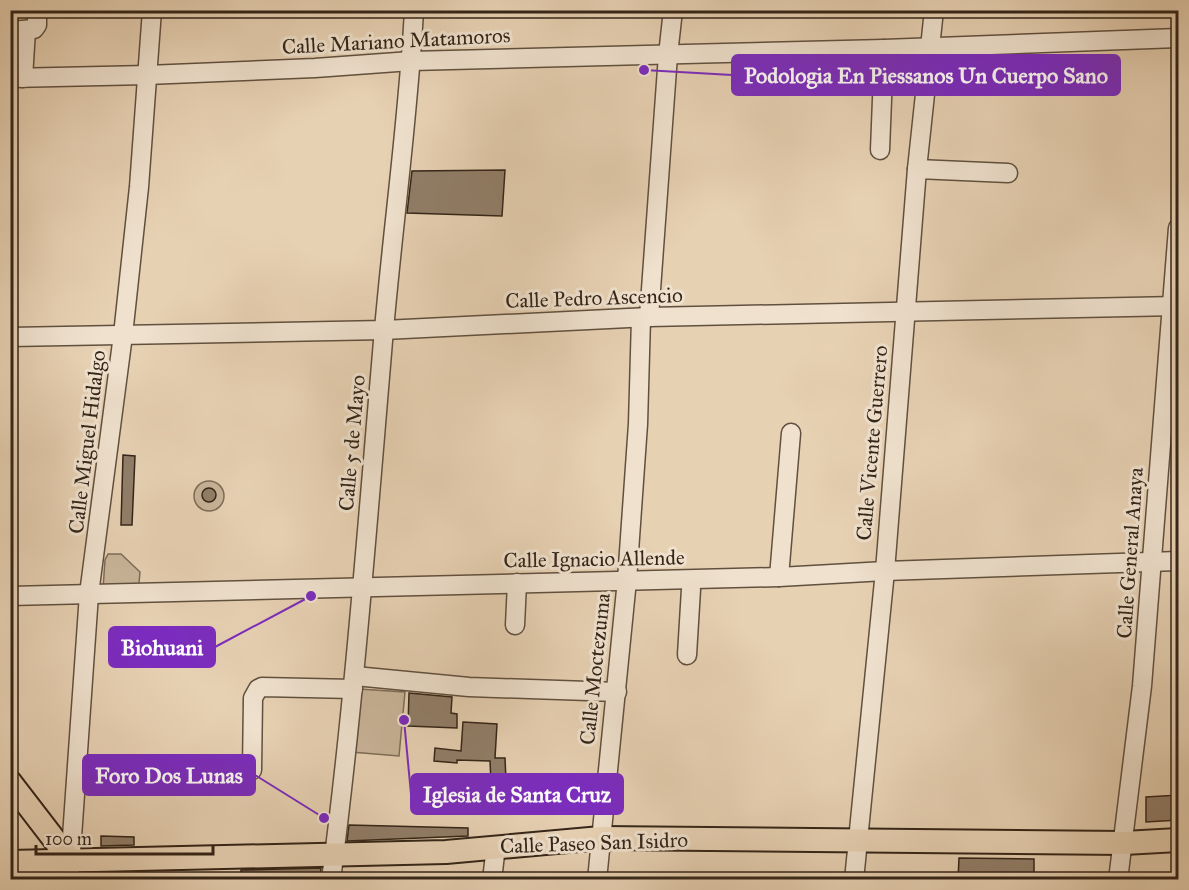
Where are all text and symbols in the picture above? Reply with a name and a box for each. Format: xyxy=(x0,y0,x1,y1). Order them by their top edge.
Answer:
street label: Calle Mariano Matamoros xyxy=(281,22,511,60)
callout: Podologia En Piessanos Un Cuerpo Sano xyxy=(732,55,1120,95)
text: Podologia En Piessanos Un Cuerpo Sano xyxy=(744,62,1108,89)
street label: Calle Pedro Ascencio xyxy=(505,282,683,314)
street label: Calle Vicente Guerrero xyxy=(851,344,894,542)
street label: Calle Miguel Hidalgo xyxy=(63,348,111,535)
street label: Calle 5 de Mayo xyxy=(333,374,371,512)
street label: Calle General Anaya xyxy=(1111,466,1149,640)
street label: Calle Ignacio Allende xyxy=(503,544,685,574)
street label: Calle Moctezuma xyxy=(574,592,616,746)
callout: Biohuani xyxy=(109,627,215,667)
text: Biohuani xyxy=(121,634,204,661)
callout: Foro Dos Lunas xyxy=(83,755,255,795)
text: Foro Dos Lunas xyxy=(95,762,243,789)
callout: Iglesia de Santa Cruz xyxy=(411,774,623,814)
text: Iglesia de Santa Cruz xyxy=(423,781,612,808)
scale bar xyxy=(36,818,213,856)
street label: Calle Paseo San Isidro xyxy=(500,827,689,859)
text: 100 m xyxy=(45,828,92,850)

